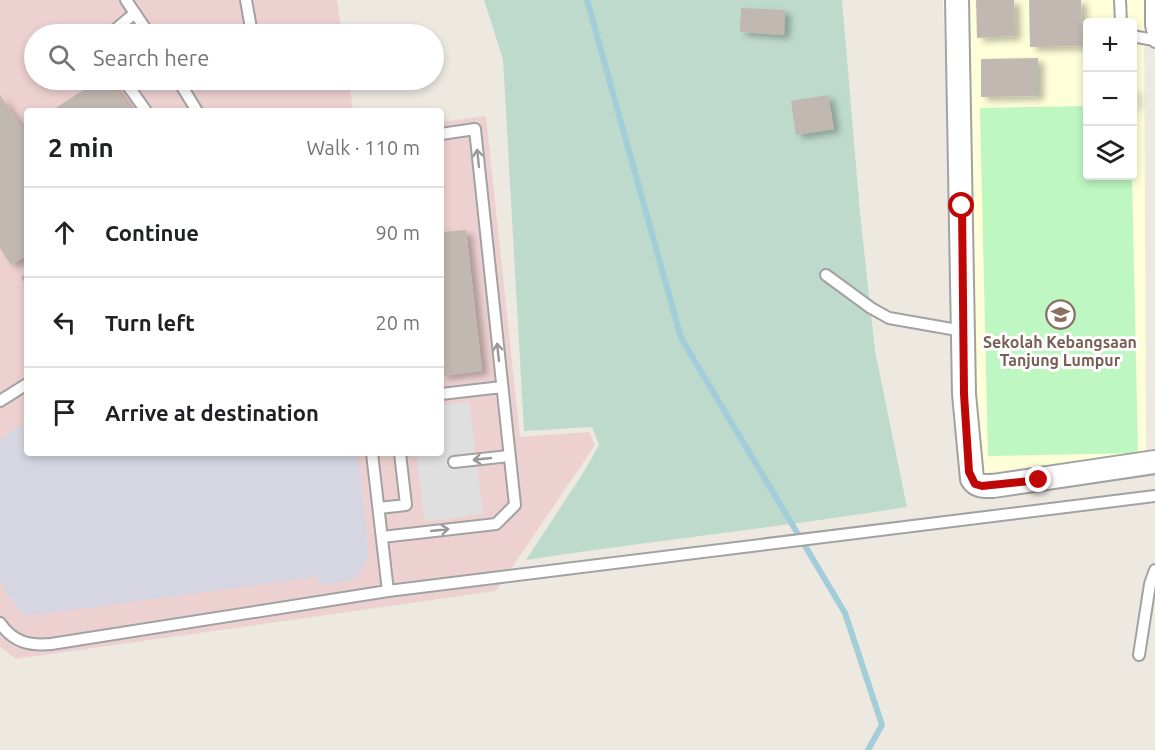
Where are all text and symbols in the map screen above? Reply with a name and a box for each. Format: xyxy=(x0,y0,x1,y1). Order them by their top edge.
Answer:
map controls xyxy=(1083,18,1137,180)
button: + xyxy=(1083,18,1137,72)
search box xyxy=(24,24,444,90)
icon: search xyxy=(45,41,78,74)
text: Search here xyxy=(93,45,209,70)
button: − xyxy=(1083,72,1137,126)
button: layers xyxy=(1083,126,1137,180)
text: 2 min xyxy=(48,133,114,162)
text: Walk · 110 m xyxy=(307,136,420,159)
one-way arrow xyxy=(472,148,483,168)
route start xyxy=(948,192,974,218)
icon: ahead xyxy=(48,216,81,249)
text: Continue xyxy=(105,220,199,245)
text: 90 m xyxy=(376,221,420,244)
school or university icon: Sekolah Kebangsaan Tanjung Lumpur xyxy=(1044,298,1076,330)
icon: left xyxy=(48,306,81,339)
text: Turn left xyxy=(105,310,195,335)
text: 20 m xyxy=(376,311,420,334)
place label: Sekolah Kebangsaan Tanjung Lumpur xyxy=(983,333,1137,369)
one-way arrow xyxy=(492,342,503,362)
icon: arrive xyxy=(48,396,81,429)
text: Arrive at destination xyxy=(105,400,319,425)
one-way arrow xyxy=(472,454,492,465)
route end xyxy=(1025,466,1051,492)
one-way arrow xyxy=(430,524,450,535)

